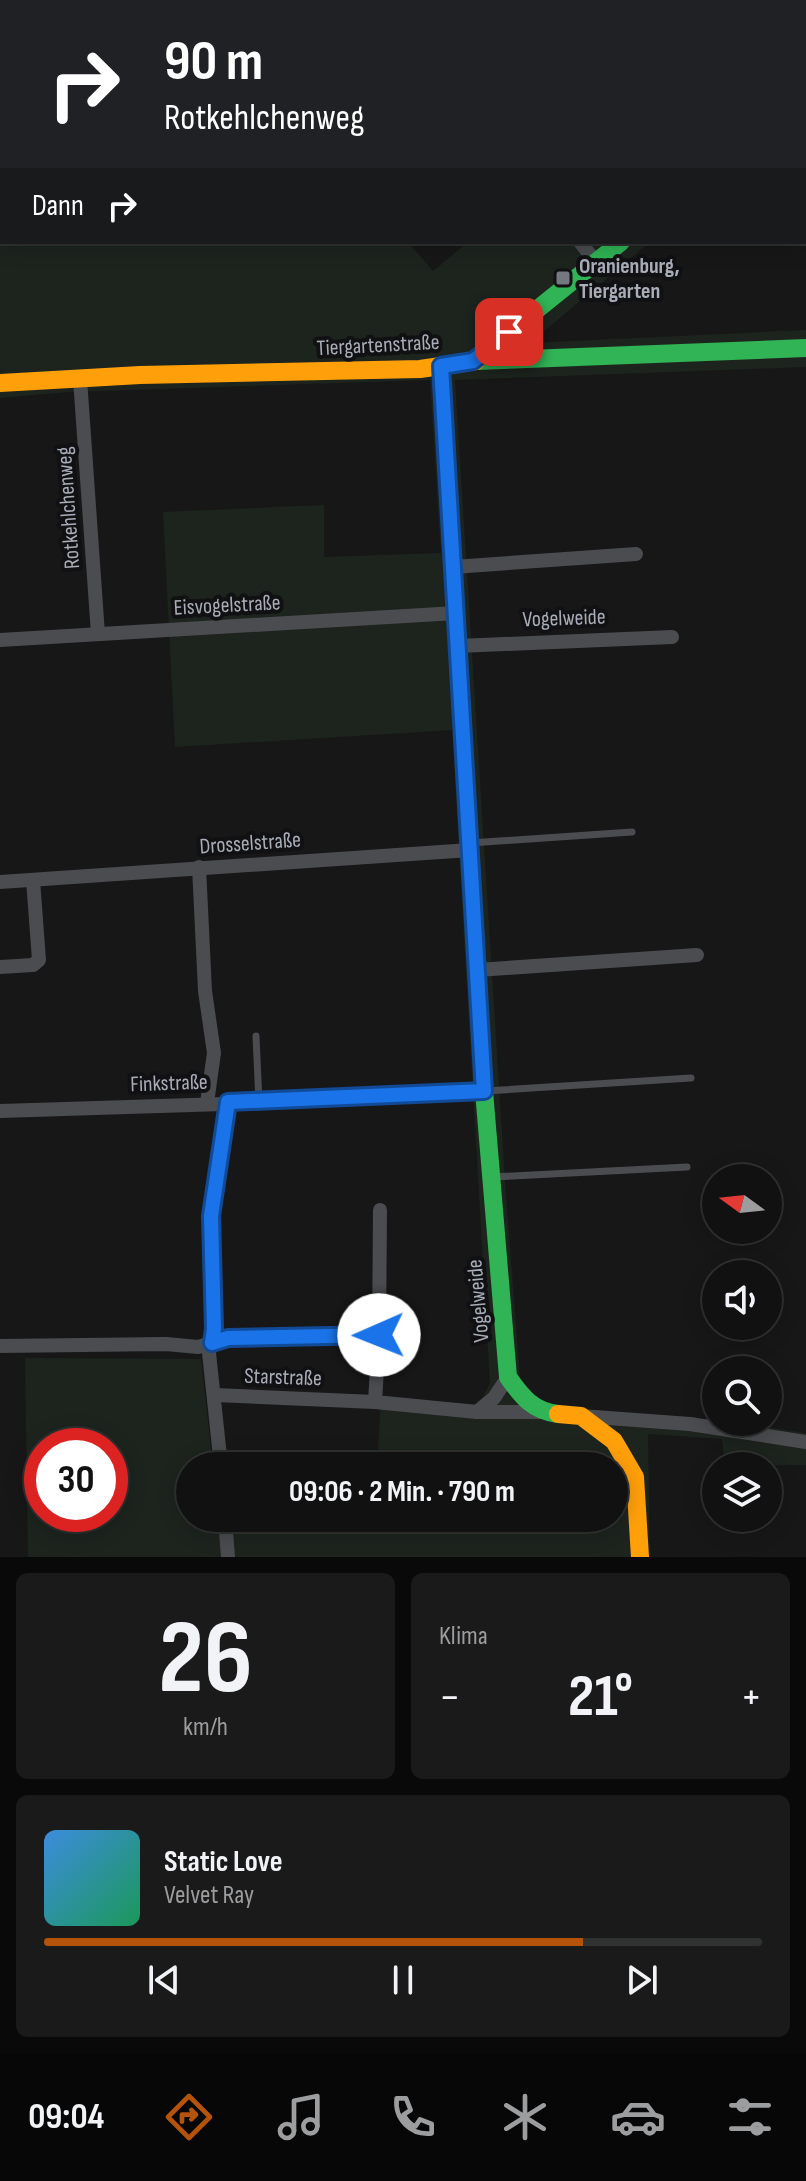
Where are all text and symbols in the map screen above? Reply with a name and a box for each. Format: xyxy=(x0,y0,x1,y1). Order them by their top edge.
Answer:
text: 90 m xyxy=(164,29,263,96)
icon: right xyxy=(32,32,136,136)
text: Rotkehlchenweg xyxy=(164,97,364,140)
icon: right xyxy=(100,184,144,228)
text: Dann xyxy=(32,188,84,224)
place label: Oranienburg, Tiergarten xyxy=(579,253,680,305)
marker: Oranienburg, Tiergarten xyxy=(554,269,572,287)
pin xyxy=(475,298,543,366)
icon: arrive xyxy=(487,310,531,354)
street label: Tiergartenstraße xyxy=(316,329,440,362)
street label: Rotkehlchenweg xyxy=(51,446,86,570)
street label: Eisvogelstraße xyxy=(173,589,281,622)
street label: Vogelweide xyxy=(522,604,606,633)
street label: Drosselstraße xyxy=(199,826,302,861)
street label: Finkstraße xyxy=(130,1069,208,1098)
north arrow xyxy=(702,1164,782,1244)
map controls xyxy=(702,1164,782,1532)
street label: Vogelweide xyxy=(461,1258,496,1343)
button: sound xyxy=(702,1260,782,1340)
position arrow xyxy=(337,1293,421,1377)
button: search xyxy=(702,1356,782,1436)
street label: Starstraße xyxy=(244,1363,322,1392)
speed limit sign: 30 xyxy=(24,1428,128,1532)
button: layers xyxy=(702,1452,782,1532)
text: 09:06 · 2 Min. · 790 m xyxy=(289,1474,515,1510)
text: 26 xyxy=(158,1597,253,1722)
text: Klima xyxy=(439,1621,488,1652)
text: 21° xyxy=(568,1661,633,1733)
text: − xyxy=(439,1671,461,1724)
text: + xyxy=(740,1671,762,1724)
text: km/h xyxy=(183,1712,228,1743)
text: Static Love xyxy=(164,1844,283,1880)
text: Velvet Ray xyxy=(164,1880,254,1911)
icon: previous xyxy=(142,1958,186,2002)
icon: pause xyxy=(381,1958,425,2002)
icon: next xyxy=(620,1958,664,2002)
icon: directions xyxy=(161,2089,217,2145)
icon: music xyxy=(273,2089,329,2145)
icon: phone xyxy=(385,2089,441,2145)
icon: climate xyxy=(497,2089,553,2145)
icon: car xyxy=(610,2089,666,2145)
icon: filters xyxy=(722,2089,778,2145)
text: 09:04 xyxy=(28,2096,104,2139)

